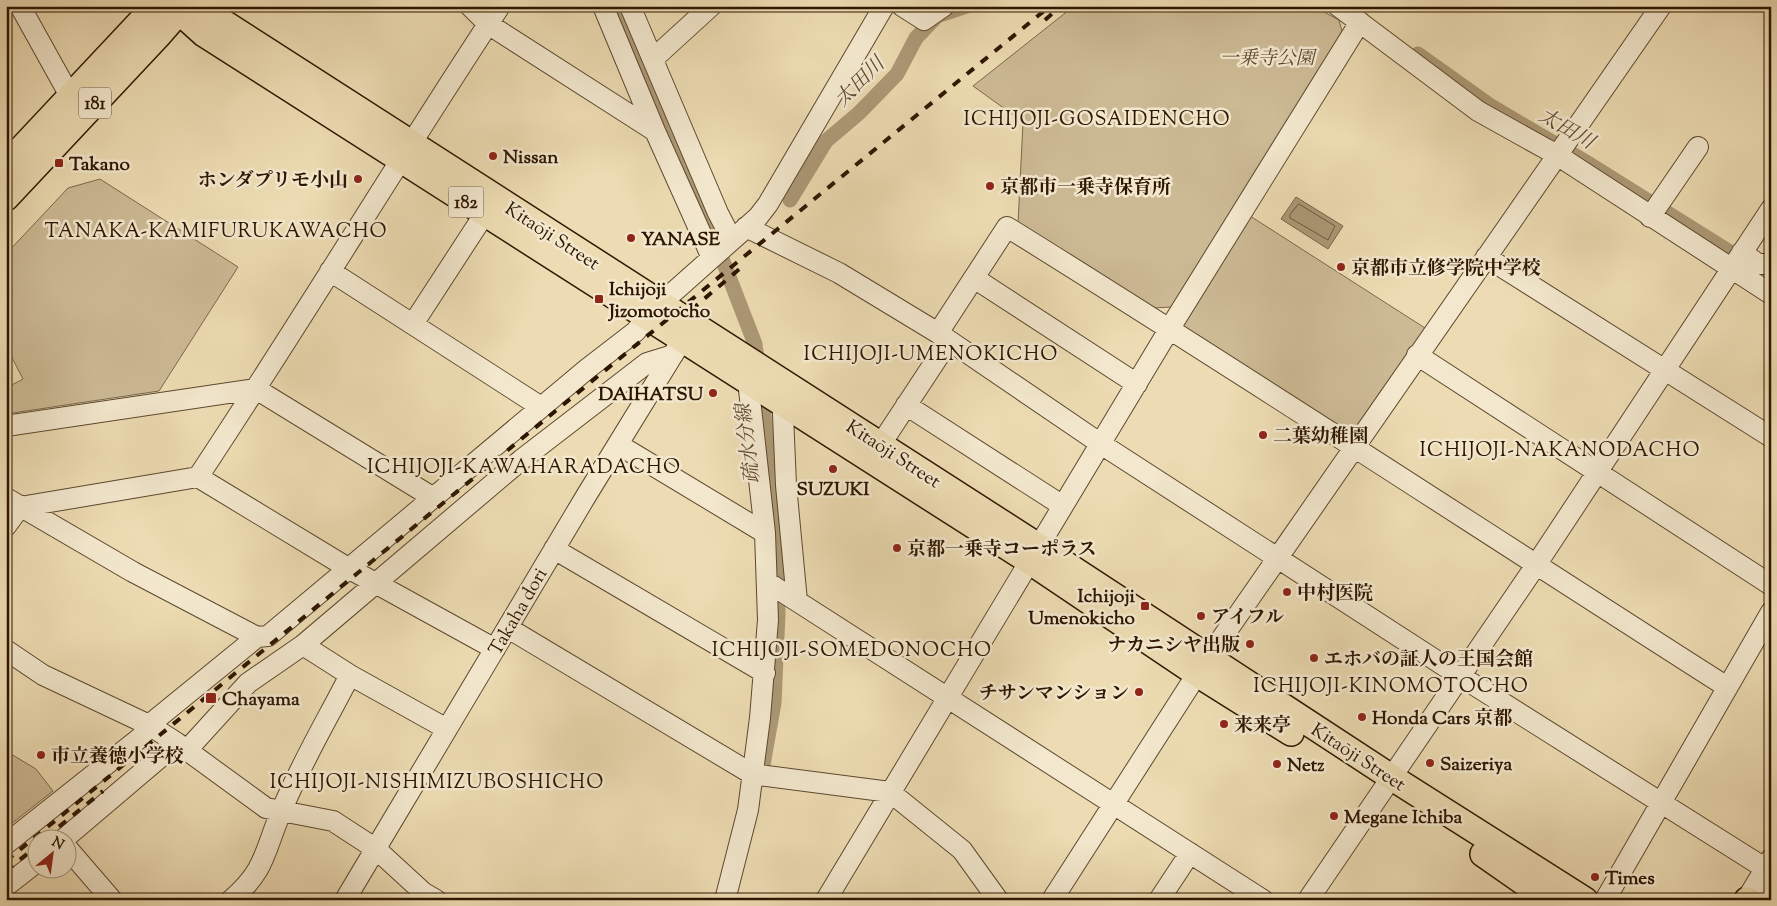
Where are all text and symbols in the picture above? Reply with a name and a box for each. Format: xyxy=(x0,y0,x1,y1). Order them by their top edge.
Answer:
park label: 一乗寺公園 xyxy=(1219,46,1317,73)
water label: 太田川 xyxy=(829,50,894,114)
road number: 181 xyxy=(79,88,111,119)
water label: 太田川 xyxy=(1533,103,1601,159)
district label: ICHIJOJI-GOSAIDENCHO xyxy=(964,106,1230,135)
place label: Nissan xyxy=(503,145,559,172)
marker: Nissan xyxy=(487,150,499,162)
place label: Takano xyxy=(69,152,131,179)
marker: Takano xyxy=(53,157,65,169)
place label: ホンダプリモ小山 xyxy=(198,168,348,195)
marker: ホンダプリモ小山 xyxy=(352,173,364,185)
place label: 京都市一乗寺保育所 xyxy=(1000,175,1171,202)
marker: 京都市一乗寺保育所 xyxy=(984,180,996,192)
road number: 182 xyxy=(448,186,484,218)
street label: Kitaōji Street xyxy=(499,196,605,278)
district label: TANAKA-KAMIFURUKAWACHO xyxy=(44,218,388,247)
place label: YANASE xyxy=(641,227,721,254)
marker: YANASE xyxy=(625,232,637,244)
place label: 京都市立修学院中学校 xyxy=(1351,256,1541,283)
marker: 京都市立修学院中学校 xyxy=(1335,261,1347,273)
place label: Ichijoji Jizomotocho xyxy=(607,277,711,326)
marker: Ichijoji Jizomotocho xyxy=(593,293,605,305)
district label: ICHIJOJI-UMENOKICHO xyxy=(804,341,1058,370)
place label: DAIHATSU xyxy=(598,382,704,409)
marker: DAIHATSU xyxy=(707,387,719,399)
water label: 疏水分線 xyxy=(730,399,769,485)
street label: Kitaōji Street xyxy=(840,414,946,496)
place label: 二葉幼稚園 xyxy=(1273,424,1368,451)
marker: 二葉幼稚園 xyxy=(1257,429,1269,441)
district label: ICHIJOJI-NAKANODACHO xyxy=(1419,437,1701,466)
district label: ICHIJOJI-KAWAHARADACHO xyxy=(367,454,681,483)
marker: SUZUKI xyxy=(827,463,839,475)
place label: SUZUKI xyxy=(797,477,870,504)
place label: 京都一乗寺コーポラス xyxy=(907,537,1096,564)
marker: 京都一乗寺コーポラス xyxy=(891,542,903,554)
street label: Takaha dori xyxy=(483,564,555,661)
place label: 中村医院 xyxy=(1297,581,1373,608)
place label: Ichijoji Umenokicho xyxy=(1028,584,1136,633)
marker: 中村医院 xyxy=(1281,586,1293,598)
marker: Ichijoji Umenokicho xyxy=(1139,600,1151,612)
place label: アイフル xyxy=(1211,605,1284,632)
marker: アイフル xyxy=(1195,610,1207,622)
place label: ナカニシヤ出版 xyxy=(1107,633,1240,660)
district label: ICHIJOJI-SOMEDONOCHO xyxy=(712,637,992,666)
marker: ナカニシヤ出版 xyxy=(1244,638,1256,650)
place label: エホバの証人の王国会館 xyxy=(1324,647,1533,674)
marker: エホバの証人の王国会館 xyxy=(1308,652,1320,664)
district label: ICHIJOJI-KINOMOTOCHO xyxy=(1253,673,1529,702)
place label: チサンマンション xyxy=(979,681,1129,708)
marker: チサンマンション xyxy=(1133,686,1145,698)
place label: Chayama xyxy=(222,687,300,714)
marker: Chayama xyxy=(204,691,218,705)
place label: Honda Cars 京都 xyxy=(1372,706,1512,733)
marker: Honda Cars 京都 xyxy=(1356,711,1368,723)
place label: 来来亭 xyxy=(1234,713,1291,740)
street label: Kitaōji Street xyxy=(1305,717,1411,799)
marker: 来来亭 xyxy=(1218,718,1230,730)
place label: 市立養徳小学校 xyxy=(51,744,184,771)
marker: 市立養徳小学校 xyxy=(35,749,47,761)
place label: Saizeriya xyxy=(1440,752,1512,779)
place label: Netz xyxy=(1287,753,1324,780)
marker: Saizeriya xyxy=(1424,757,1436,769)
marker: Netz xyxy=(1271,758,1283,770)
district label: ICHIJOJI-NISHIMIZUBOSHICHO xyxy=(270,769,604,798)
place label: Megane Ichiba xyxy=(1344,805,1462,832)
marker: Megane Ichiba xyxy=(1328,810,1340,822)
north arrow xyxy=(28,828,78,878)
text: N xyxy=(48,833,67,856)
place label: Times xyxy=(1605,866,1655,893)
marker: Times xyxy=(1589,871,1601,883)

